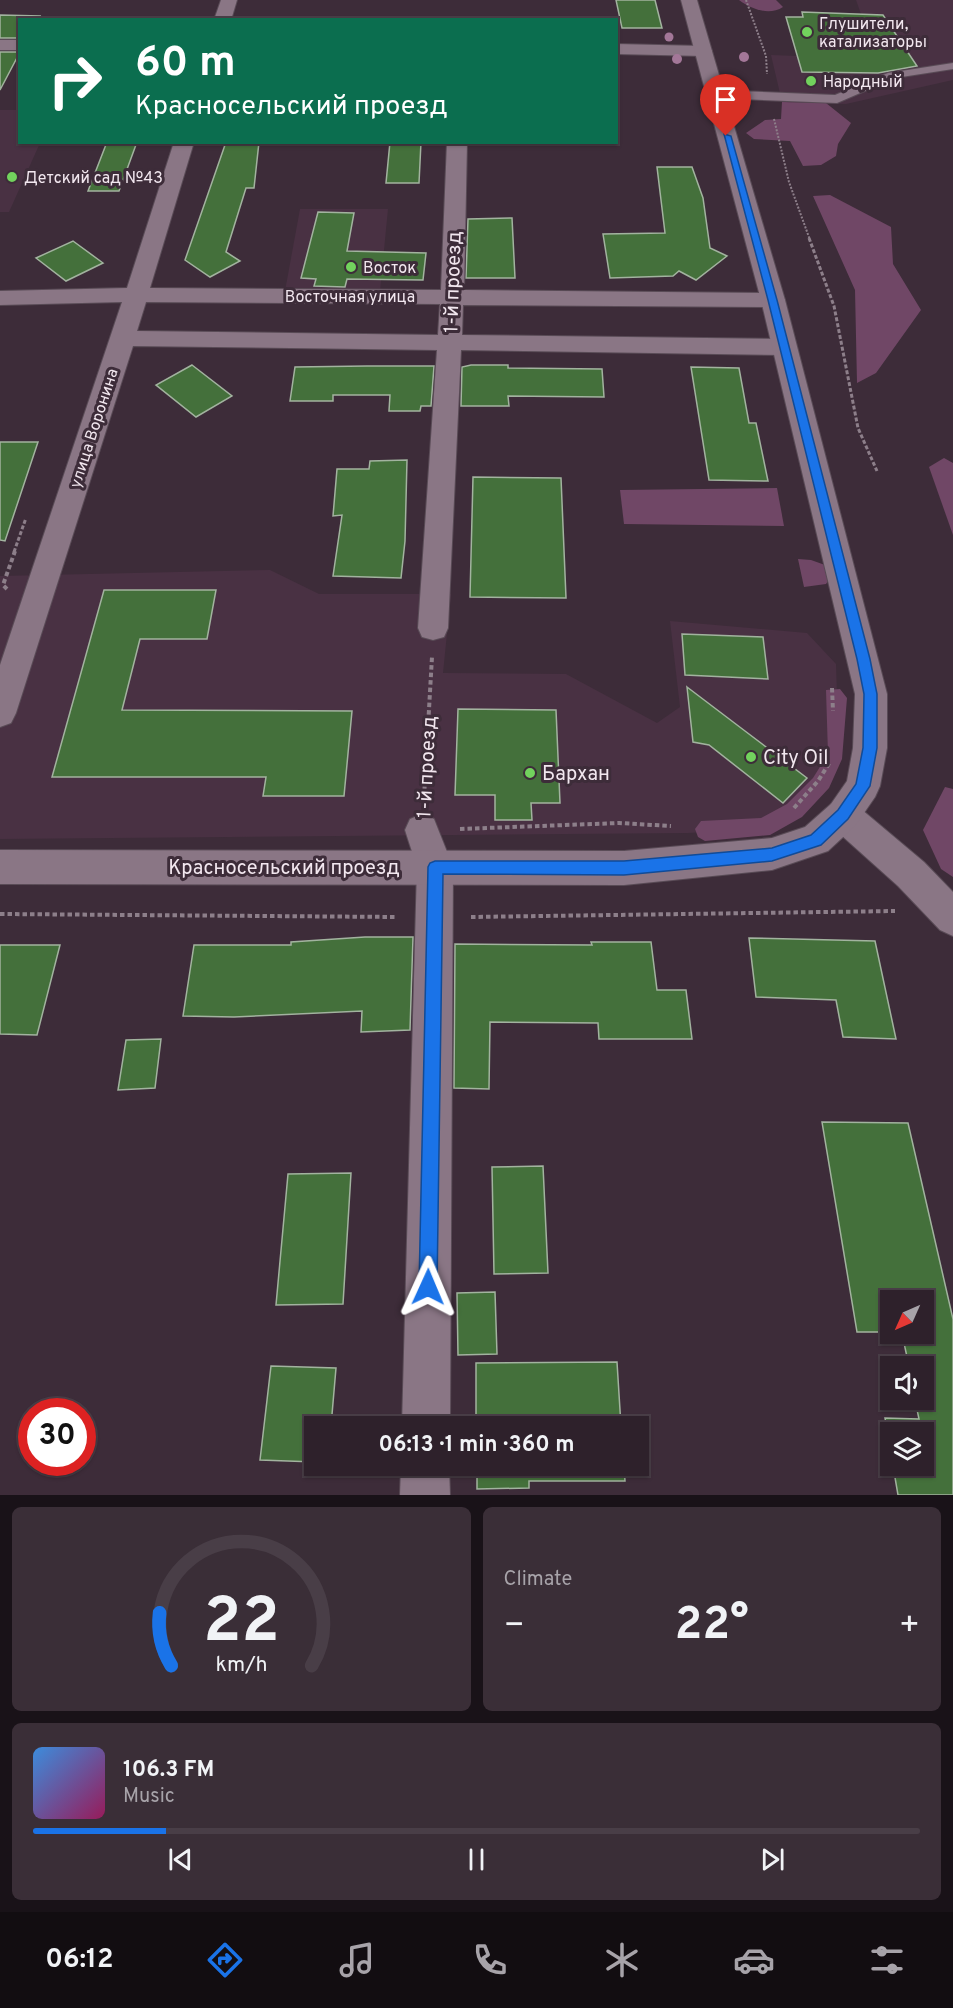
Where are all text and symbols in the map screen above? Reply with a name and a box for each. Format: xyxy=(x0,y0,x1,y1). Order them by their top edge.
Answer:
place label: Глушители, катализаторы xyxy=(819,15,927,53)
marker: Глушители, катализаторы xyxy=(800,25,814,39)
text: 60 m xyxy=(135,38,236,91)
icon: right xyxy=(36,42,114,120)
place label: Народный xyxy=(823,73,903,93)
pin xyxy=(700,74,751,136)
marker: Народный xyxy=(804,74,818,88)
icon: arrive xyxy=(709,83,742,116)
text: Красносельский проезд xyxy=(135,90,448,124)
place label: Детский сад №43 xyxy=(24,169,163,189)
marker: Детский сад №43 xyxy=(5,170,19,184)
street label: 1-й проезд xyxy=(439,231,469,334)
place label: Восток xyxy=(363,259,416,279)
marker: Восток xyxy=(344,260,358,274)
street label: Восточная улица xyxy=(285,288,415,308)
street label: улица Воронина xyxy=(66,366,124,491)
street label: 1-й проезд xyxy=(412,715,444,819)
place label: City Oil xyxy=(763,746,828,772)
marker: City Oil xyxy=(744,750,758,764)
place label: Бархан xyxy=(542,762,610,788)
marker: Бархан xyxy=(523,766,537,780)
street label: Красносельский проезд xyxy=(168,856,400,882)
position arrow xyxy=(396,1255,460,1319)
north arrow xyxy=(880,1290,934,1344)
map controls xyxy=(880,1290,934,1476)
button: sound xyxy=(880,1356,934,1410)
speed limit sign: 30 xyxy=(18,1398,96,1476)
button: layers xyxy=(880,1422,934,1476)
text: 06:13 · 1 min · 360 m xyxy=(378,1432,575,1459)
text: Climate xyxy=(504,1567,572,1593)
text: 22 xyxy=(203,1585,279,1664)
text: 22° xyxy=(675,1598,749,1655)
text: − xyxy=(504,1606,525,1648)
text: + xyxy=(899,1606,920,1648)
text: km/h xyxy=(215,1652,267,1679)
text: 106.3 FM xyxy=(123,1757,214,1784)
text: Music xyxy=(123,1784,175,1810)
icon: previous xyxy=(164,1843,197,1876)
icon: pause xyxy=(460,1843,493,1876)
icon: next xyxy=(756,1843,789,1876)
icon: directions xyxy=(204,1939,246,1981)
icon: music xyxy=(336,1939,378,1981)
icon: phone xyxy=(469,1939,511,1981)
icon: climate xyxy=(601,1939,643,1981)
icon: car xyxy=(733,1939,775,1981)
icon: filters xyxy=(866,1939,908,1981)
text: 06:12 xyxy=(45,1943,113,1977)

